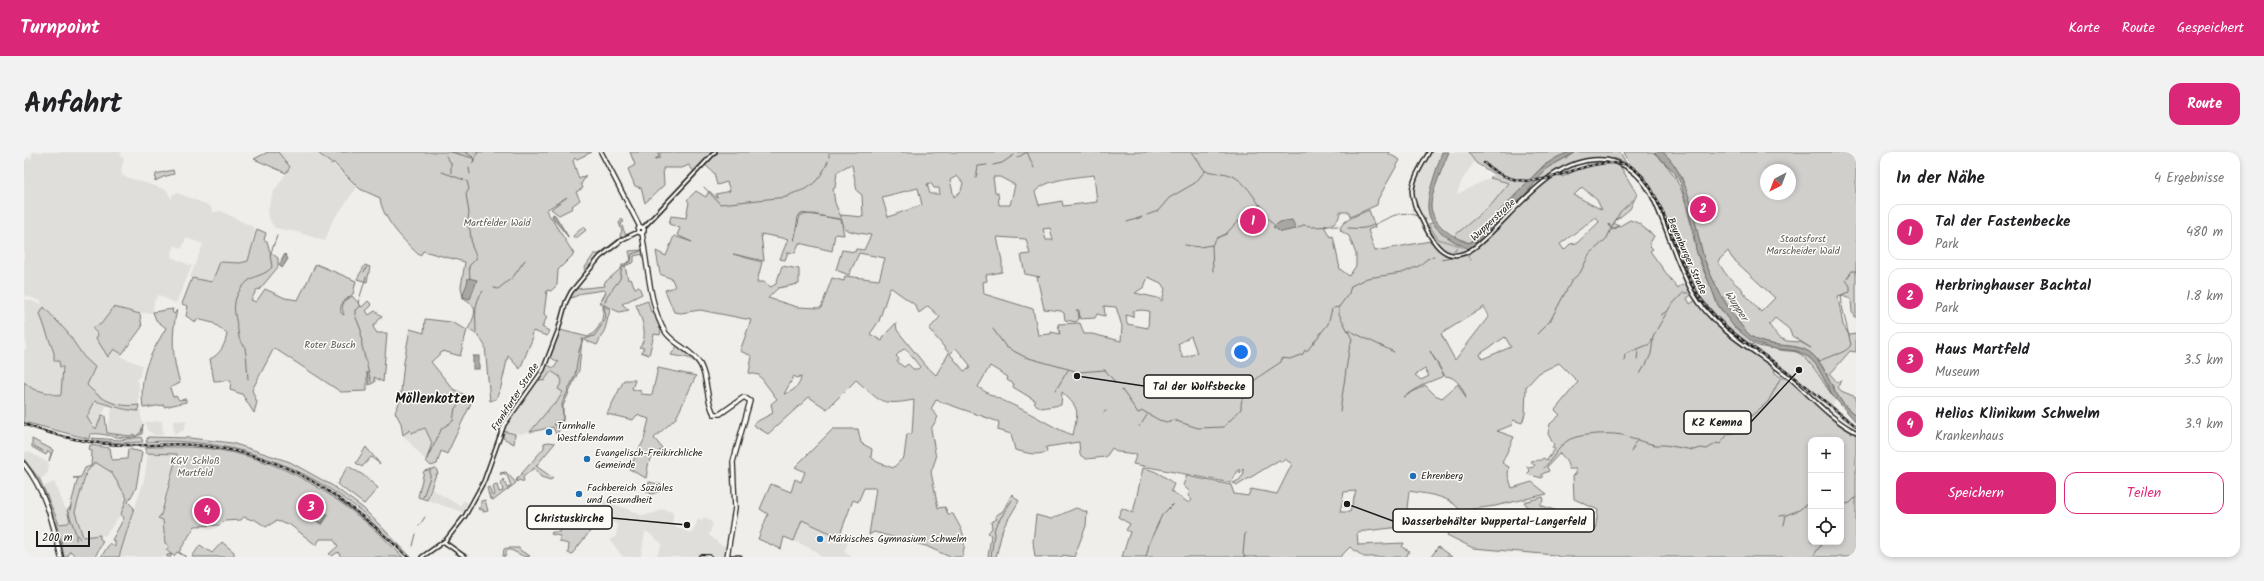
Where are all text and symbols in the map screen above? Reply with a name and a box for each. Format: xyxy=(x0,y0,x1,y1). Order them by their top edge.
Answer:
text: Turnpoint xyxy=(20,13,100,43)
text: Karte xyxy=(2069,17,2100,39)
text: Route xyxy=(2122,17,2155,39)
text: Gespeichert xyxy=(2177,17,2244,39)
text: Anfahrt xyxy=(24,82,122,127)
button: Route xyxy=(2169,83,2240,125)
north arrow xyxy=(1760,164,1796,200)
text: In der Nähe xyxy=(1896,165,1985,192)
text: 4 Ergebnisse xyxy=(2154,168,2224,189)
pin: 2 xyxy=(1690,194,1716,224)
street label: Wupperstraße xyxy=(1467,195,1519,245)
pin: 1 xyxy=(1240,206,1266,236)
text: Tal der Fastenbecke xyxy=(1935,210,2070,234)
park label: Martfelder Wald xyxy=(463,215,532,231)
street label: Beyenburger Straße xyxy=(1663,215,1711,298)
text: 1 xyxy=(1908,222,1912,243)
text: 480 m xyxy=(2186,222,2223,243)
park label: Staatsforst Marscheider Wald xyxy=(1766,231,1841,259)
text: Park xyxy=(1935,234,1959,255)
text: Herbringhauser Bachtal xyxy=(1935,274,2091,298)
text: 2 xyxy=(1906,286,1914,307)
text: 1.8 km xyxy=(2186,286,2223,307)
water label: Wupper xyxy=(1719,287,1754,327)
text: Park xyxy=(1935,298,1959,319)
park label: Roter Busch xyxy=(304,337,356,353)
text: Haus Martfeld xyxy=(1935,338,2030,362)
your location xyxy=(1231,342,1251,362)
text: 3 xyxy=(1906,350,1914,371)
text: 3.5 km xyxy=(2184,350,2223,371)
street label: Frankfurter Straße xyxy=(487,359,543,434)
text: Museum xyxy=(1935,362,1980,383)
callout: Tal der Wolfsbecke xyxy=(1144,375,1253,398)
text: Tal der Wolfsbecke xyxy=(1153,378,1246,396)
district label: Möllenkotten xyxy=(395,388,475,410)
text: Helios Klinikum Schwelm xyxy=(1935,402,2100,426)
callout: KZ Kemna xyxy=(1684,411,1751,434)
text: KZ Kemna xyxy=(1692,414,1743,432)
text: 4 xyxy=(1906,414,1914,435)
text: 3.9 km xyxy=(2184,414,2223,435)
place label: Turnhalle Westfalendamm xyxy=(557,418,624,446)
text: Krankenhaus xyxy=(1935,426,2004,447)
marker: Turnhalle Westfalendamm xyxy=(544,427,554,437)
map controls xyxy=(1808,437,1844,545)
button: + xyxy=(1808,437,1844,473)
place label: Evangelisch-Freikirchliche Gemeinde xyxy=(595,445,703,473)
park label: KGV Schloß Martfeld xyxy=(170,453,220,481)
marker: Evangelisch-Freikirchliche Gemeinde xyxy=(582,454,592,464)
place label: Ehrenberg xyxy=(1421,468,1463,484)
marker: Ehrenberg xyxy=(1408,471,1418,481)
button: Speichern xyxy=(1896,472,2056,514)
button: Teilen xyxy=(2064,472,2224,514)
button: − xyxy=(1808,473,1844,509)
place label: Fachbereich Soziales und Gesundheit xyxy=(587,480,674,508)
marker: Fachbereich Soziales und Gesundheit xyxy=(574,489,584,499)
pin: 3 xyxy=(298,492,324,522)
pin: 4 xyxy=(194,496,220,526)
callout: Christuskirche xyxy=(527,506,612,529)
callout: Wasserbehälter Wuppertal-Langerfeld xyxy=(1393,509,1594,532)
button: locate xyxy=(1808,509,1844,545)
text: Christuskirche xyxy=(534,510,604,528)
text: Wasserbehälter Wuppertal-Langerfeld xyxy=(1402,513,1587,531)
scale bar xyxy=(36,529,90,548)
text: 200 m xyxy=(42,529,73,547)
place label: Märkisches Gymnasium Schwelm xyxy=(828,531,967,547)
marker: Märkisches Gymnasium Schwelm xyxy=(815,534,825,544)

